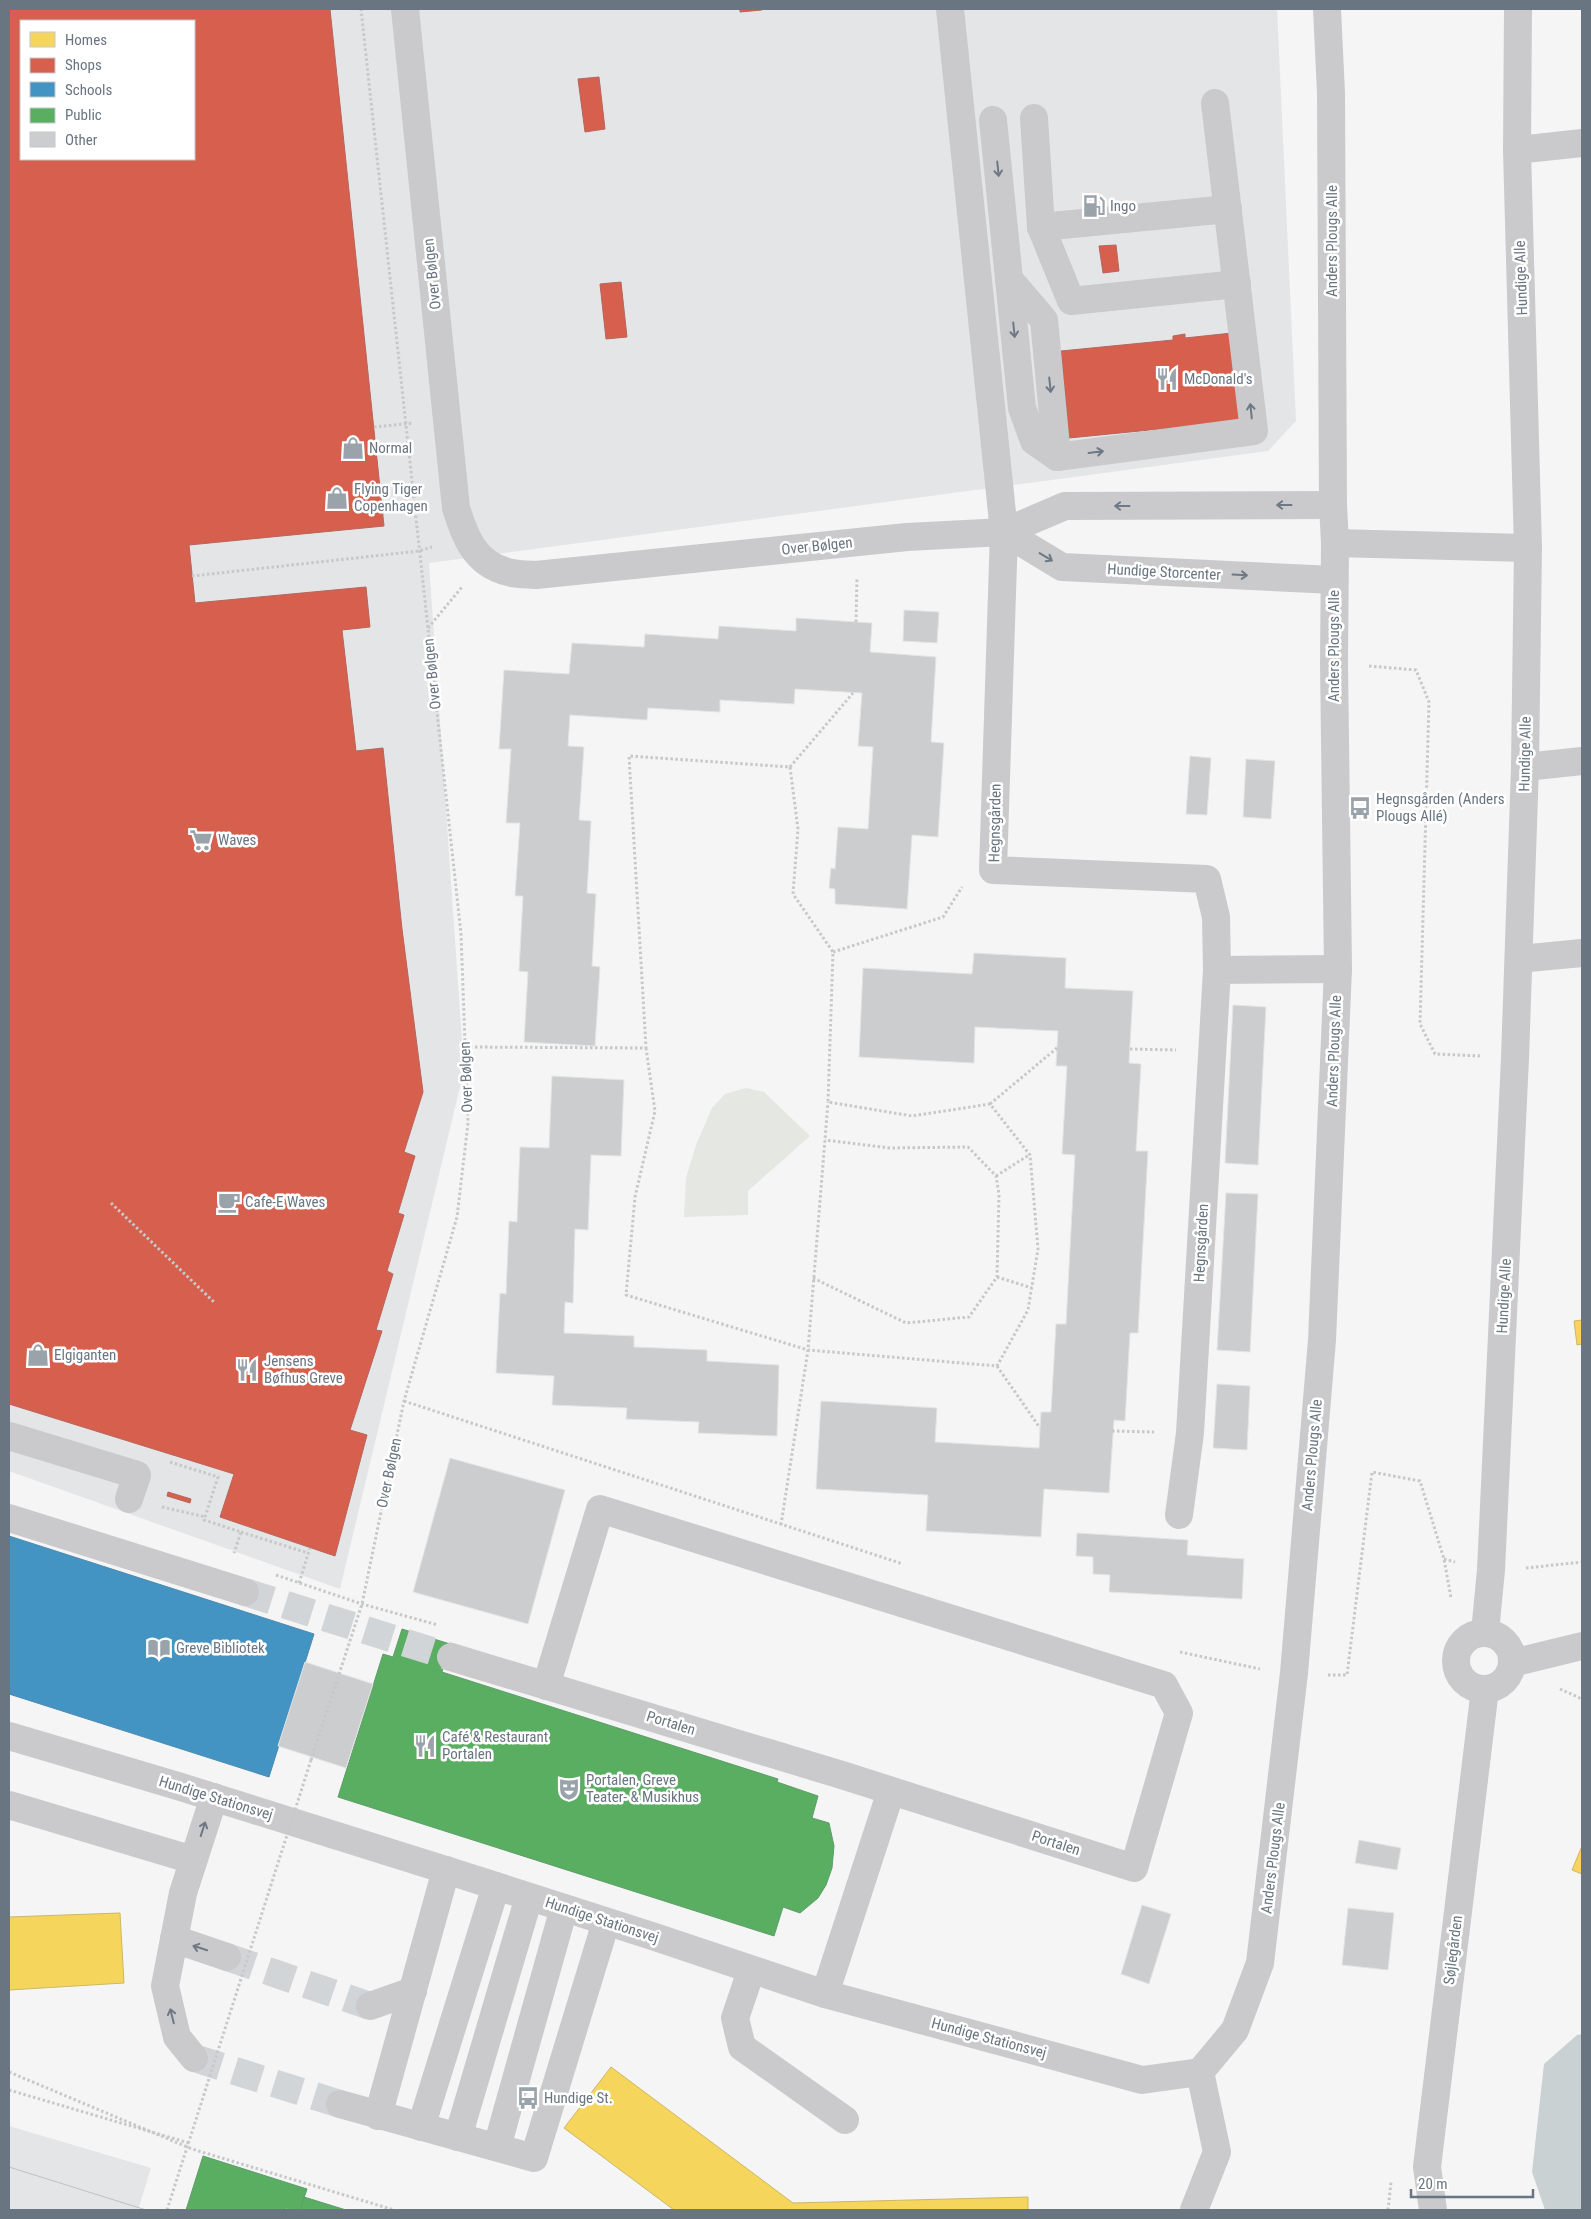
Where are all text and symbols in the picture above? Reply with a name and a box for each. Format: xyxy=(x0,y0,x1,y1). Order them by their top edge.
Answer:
legend xyxy=(20,20,195,160)
text: Homes xyxy=(65,31,107,49)
text: Shops xyxy=(65,56,102,74)
text: Schools xyxy=(65,81,112,99)
text: Public xyxy=(65,106,102,124)
text: Other xyxy=(65,131,98,149)
one-way arrow xyxy=(993,160,1003,176)
street label: Anders Plougs Alle xyxy=(1323,185,1341,297)
fuel station icon: Ingo xyxy=(1081,193,1107,219)
place label: Ingo xyxy=(1110,197,1136,215)
street label: Over Bølgen xyxy=(419,238,445,310)
street label: Hundige Alle xyxy=(1511,240,1531,316)
one-way arrow xyxy=(1009,322,1019,338)
restaurant icon: McDonald's xyxy=(1154,366,1180,392)
place label: McDonald's xyxy=(1184,370,1253,388)
one-way arrow xyxy=(1045,377,1055,393)
one-way arrow xyxy=(1246,403,1256,419)
shop icon: Normal xyxy=(340,435,366,461)
place label: Normal xyxy=(369,439,412,457)
one-way arrow xyxy=(1087,447,1103,457)
place label: Flying Tiger Copenhagen xyxy=(354,480,428,515)
shop icon: Flying Tiger Copenhagen xyxy=(324,485,350,511)
one-way arrow xyxy=(1276,500,1292,510)
one-way arrow xyxy=(1114,501,1130,511)
street label: Over Bølgen xyxy=(781,533,853,559)
one-way arrow xyxy=(1038,552,1052,562)
street label: Hundige Storcenter xyxy=(1107,560,1222,584)
one-way arrow xyxy=(1232,571,1248,580)
street label: Anders Plougs Alle xyxy=(1325,590,1343,702)
street label: Over Bølgen xyxy=(419,638,445,710)
street label: Hundige Alle xyxy=(1515,716,1535,792)
street label: Hegnsgården xyxy=(985,784,1005,862)
place label: Hegnsgården (Anders Plougs Allé) xyxy=(1376,790,1505,825)
bus stop icon: Hegnsgården (Anders Plougs Allé) xyxy=(1347,795,1373,821)
supermarket icon: Waves xyxy=(188,827,214,853)
place label: Waves xyxy=(218,831,257,849)
street label: Anders Plougs Alle xyxy=(1323,995,1345,1107)
street label: Over Bølgen xyxy=(456,1041,476,1113)
cafe icon: Cafe-E Waves xyxy=(216,1189,242,1215)
place label: Cafe-E Waves xyxy=(245,1193,326,1211)
street label: Hegnsgården xyxy=(1190,1203,1212,1283)
street label: Hundige Alle xyxy=(1493,1258,1515,1334)
shop icon: Elgiganten xyxy=(25,1342,51,1368)
place label: Elgiganten xyxy=(54,1346,116,1364)
place label: Jensens Bøfhus Greve xyxy=(264,1352,343,1387)
restaurant icon: Jensens Bøfhus Greve xyxy=(234,1357,260,1383)
street label: Anders Plougs Alle xyxy=(1298,1398,1326,1512)
street label: Over Bølgen xyxy=(373,1436,405,1510)
library icon: Greve Bibliotek xyxy=(146,1635,172,1661)
place label: Greve Bibliotek xyxy=(176,1639,265,1657)
street label: Portalen xyxy=(644,1707,698,1739)
place label: Café & Restaurant Portalen xyxy=(442,1728,548,1763)
restaurant icon: Café & Restaurant Portalen xyxy=(412,1733,438,1759)
place label: Portalen, Greve Teater- & Musikhus xyxy=(586,1771,699,1806)
street label: Hundige Stationsvej xyxy=(157,1772,275,1824)
theatre icon: Portalen, Greve Teater- & Musikhus xyxy=(556,1776,582,1802)
street label: Anders Plougs Alle xyxy=(1257,1801,1289,1915)
one-way arrow xyxy=(199,1821,209,1837)
street label: Portalen xyxy=(1029,1827,1083,1859)
street label: Hundige Stationsvej xyxy=(543,1893,661,1947)
street label: Søjlegården xyxy=(1440,1914,1466,1986)
one-way arrow xyxy=(193,1943,209,1952)
one-way arrow xyxy=(167,2008,176,2024)
street label: Hundige Stationsvej xyxy=(930,2014,1048,2062)
bus stop icon: Hundige St. xyxy=(515,2085,541,2111)
place label: Hundige St. xyxy=(544,2089,613,2107)
scale bar xyxy=(1411,2166,1534,2198)
text: 20 m xyxy=(1418,2175,1448,2193)

